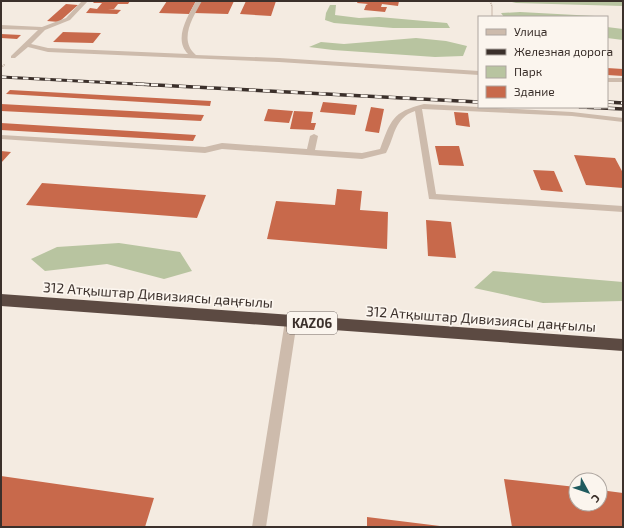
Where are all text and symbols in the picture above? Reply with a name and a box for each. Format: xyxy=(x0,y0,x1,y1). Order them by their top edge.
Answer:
legend xyxy=(478,16,608,108)
text: Улица xyxy=(514,24,547,38)
text: Железная дорога xyxy=(514,44,613,58)
text: Парк xyxy=(514,64,543,78)
text: Здание xyxy=(514,84,555,98)
street label: 312 Атқыштар Дивизиясы даңғылы xyxy=(43,278,274,311)
street label: 312 Атқыштар Дивизиясы даңғылы xyxy=(366,302,597,335)
road number: KАZ06 xyxy=(287,312,337,334)
north arrow xyxy=(568,472,608,512)
text: С xyxy=(589,492,603,506)

